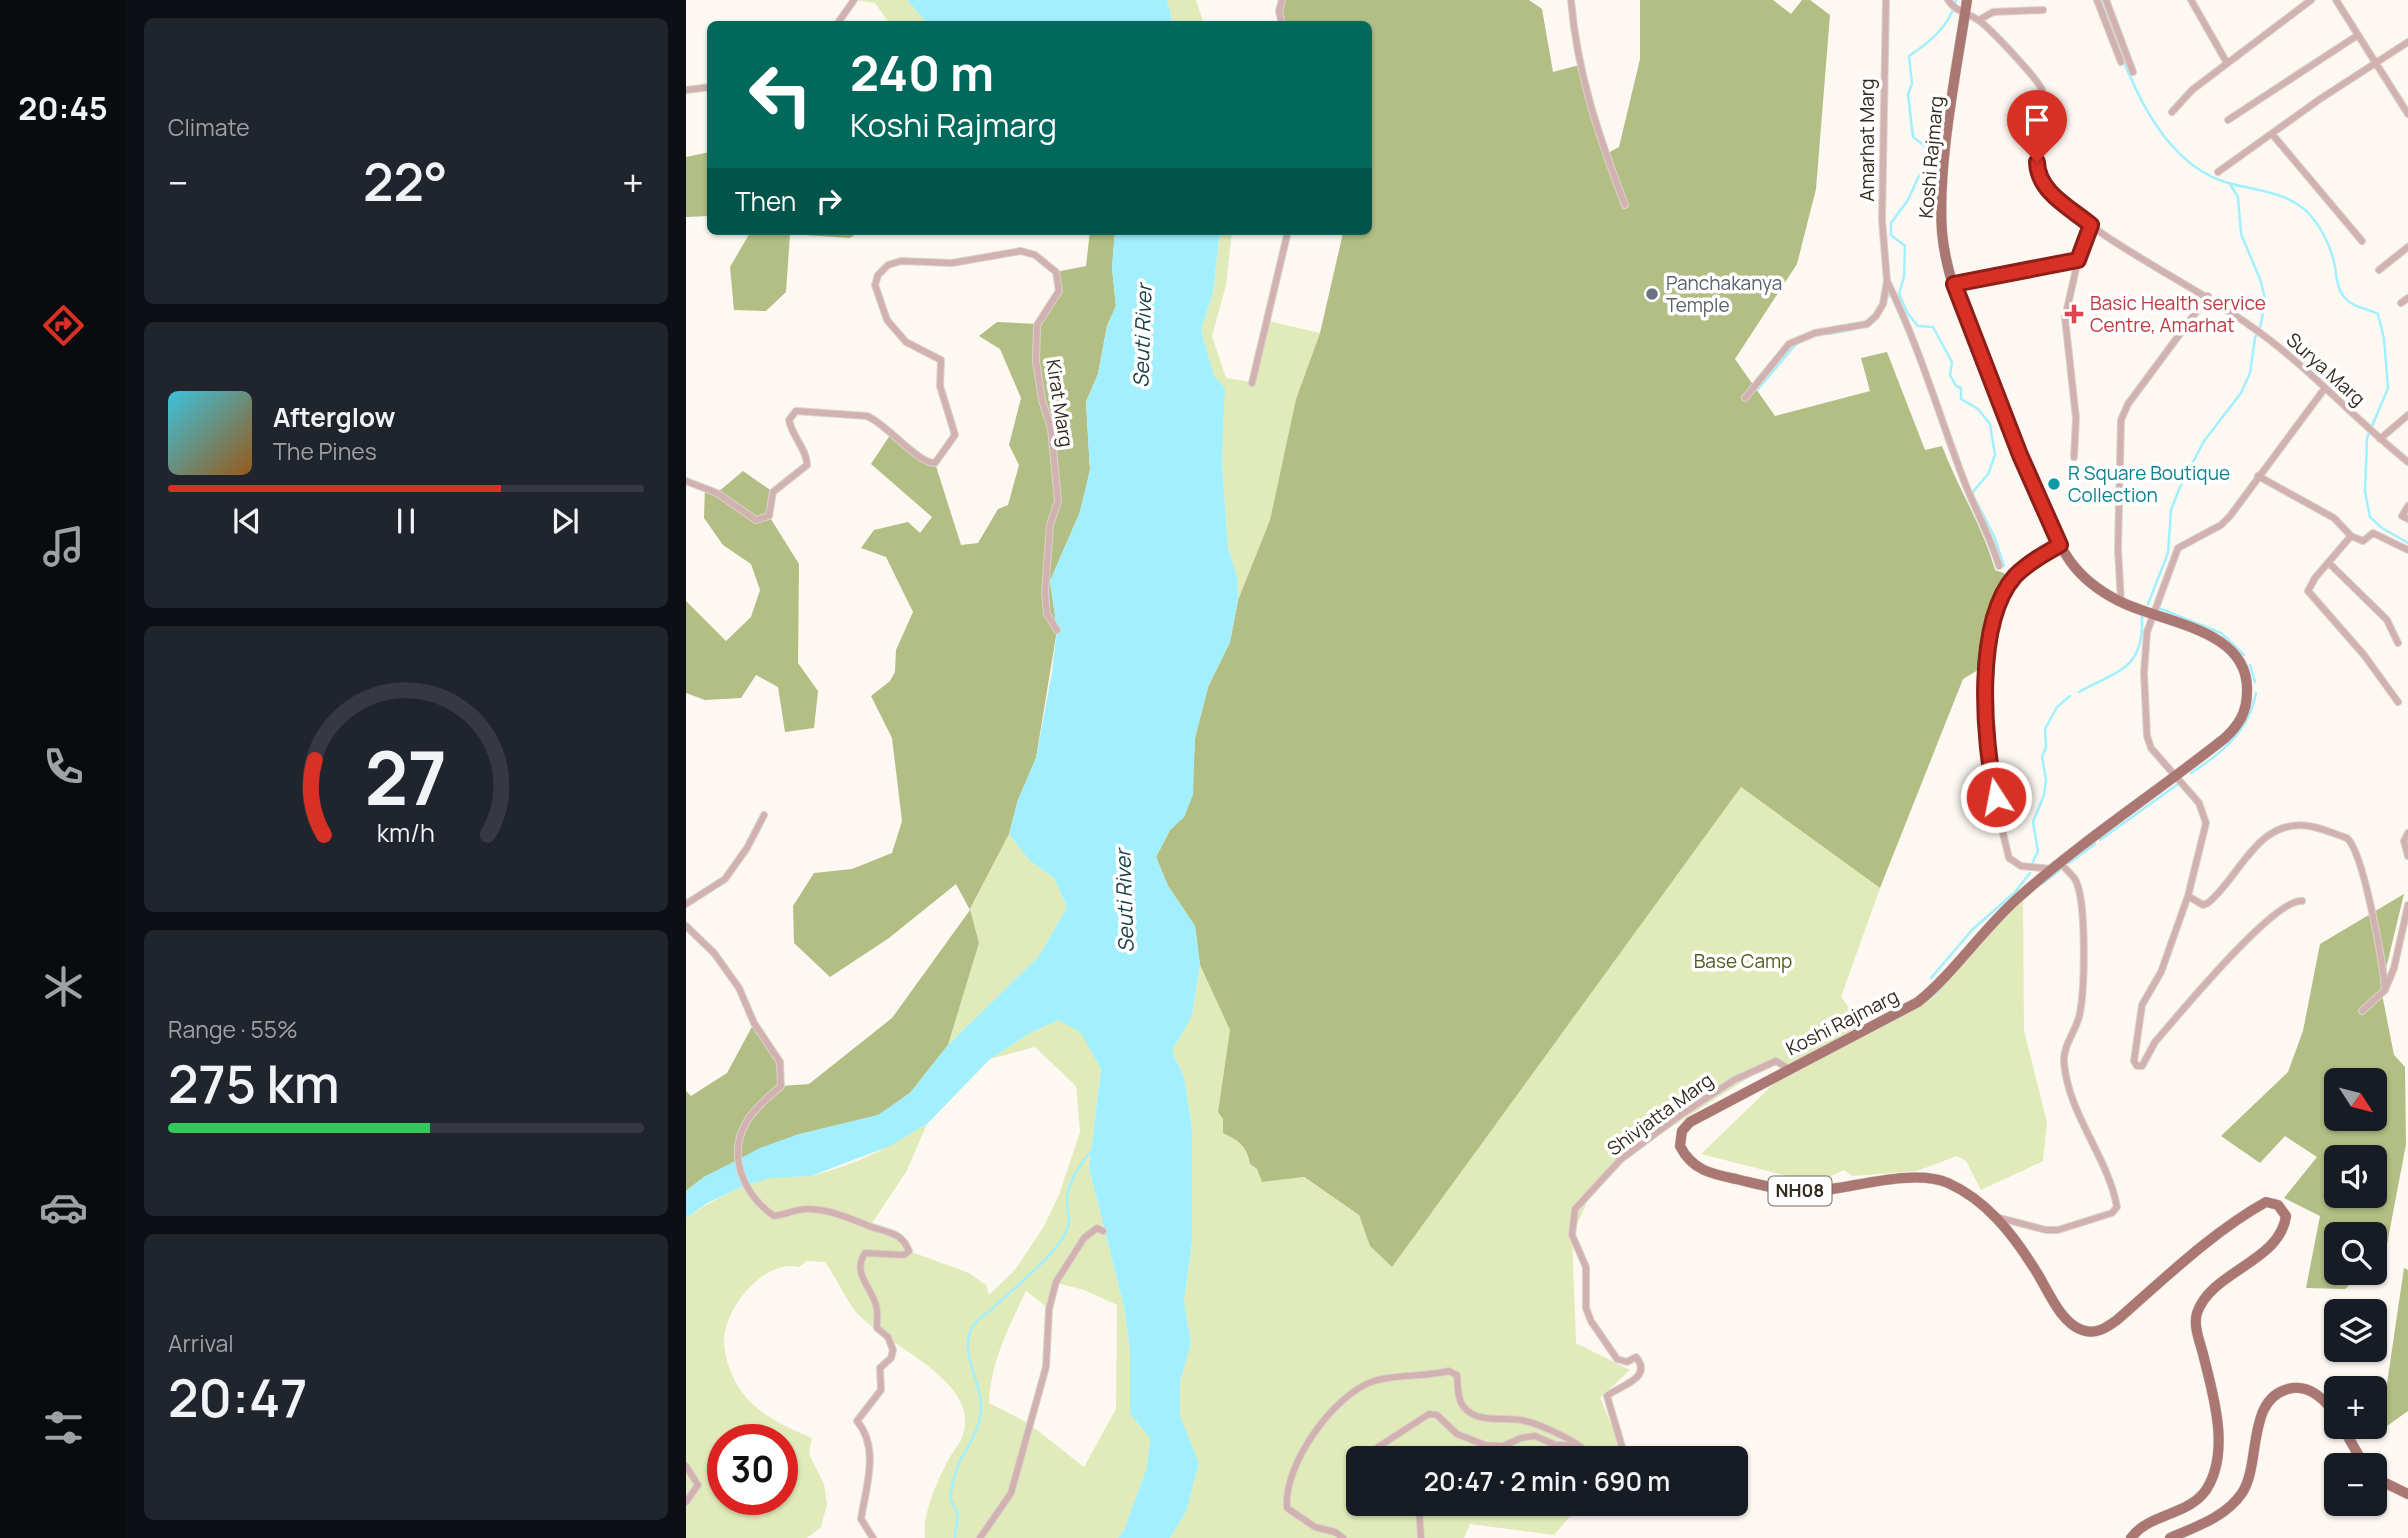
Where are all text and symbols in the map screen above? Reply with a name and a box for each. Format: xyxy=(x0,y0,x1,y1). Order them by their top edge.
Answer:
text: 240 m xyxy=(850,39,994,106)
icon: left xyxy=(735,49,826,140)
street label: Amarhat Marg xyxy=(1854,78,1880,202)
text: 20:45 xyxy=(18,86,108,130)
pin xyxy=(2007,90,2067,162)
street label: Koshi Rajmarg xyxy=(1913,95,1949,219)
icon: arrive xyxy=(2018,101,2056,139)
text: Koshi Rajmarg xyxy=(850,103,1057,147)
text: Climate xyxy=(168,111,250,143)
text: 22° xyxy=(363,146,448,217)
text: − xyxy=(168,156,189,208)
text: + xyxy=(622,156,644,208)
icon: right xyxy=(810,182,848,220)
text: Then xyxy=(735,183,796,219)
place label: Panchakanya Temple xyxy=(1666,270,1782,318)
water label: Seuti River xyxy=(1126,281,1158,388)
marker: Panchakanya Temple xyxy=(1644,286,1660,302)
place label: Basic Health service Centre, Amarhat xyxy=(2090,290,2266,338)
icon: directions xyxy=(39,301,88,350)
marker: Basic Health service Centre, Amarhat xyxy=(2064,304,2084,324)
street label: Surya Marg xyxy=(2281,327,2371,411)
street label: Kirat Marg xyxy=(1040,357,1080,449)
text: Afterglow xyxy=(273,399,395,435)
text: The Pines xyxy=(273,435,377,467)
place label: R Square Boutique Collection xyxy=(2068,460,2230,508)
marker: R Square Boutique Collection xyxy=(2046,476,2062,492)
icon: previous xyxy=(228,502,266,540)
icon: pause xyxy=(387,502,425,540)
icon: next xyxy=(546,502,584,540)
icon: music xyxy=(39,522,88,571)
text: 27 xyxy=(365,727,447,827)
icon: phone xyxy=(39,742,88,791)
position arrow xyxy=(1959,760,2033,834)
text: km/h xyxy=(377,815,435,850)
water label: Seuti River xyxy=(1108,846,1140,953)
park label: Base Camp xyxy=(1694,948,1792,974)
icon: climate xyxy=(39,962,88,1011)
street label: Koshi Rajmarg xyxy=(1781,983,1903,1061)
text: Range · 55% xyxy=(168,1013,298,1045)
text: 275 km xyxy=(168,1048,340,1119)
street label: Shivjatta Marg xyxy=(1602,1067,1718,1161)
north arrow xyxy=(2324,1068,2387,1130)
map controls xyxy=(2324,1068,2387,1516)
button: sound xyxy=(2324,1145,2387,1208)
road number: NH08 xyxy=(1768,1176,1832,1206)
icon: car xyxy=(39,1183,88,1232)
button: search xyxy=(2324,1222,2387,1285)
button: layers xyxy=(2324,1299,2387,1362)
text: Arrival xyxy=(168,1327,234,1359)
text: 20:47 xyxy=(168,1362,308,1433)
button: + xyxy=(2324,1376,2387,1439)
icon: filters xyxy=(39,1403,88,1452)
speed limit sign: 30 xyxy=(707,1424,798,1515)
button: − xyxy=(2324,1453,2387,1516)
text: 20:47 · 2 min · 690 m xyxy=(1424,1463,1670,1499)

